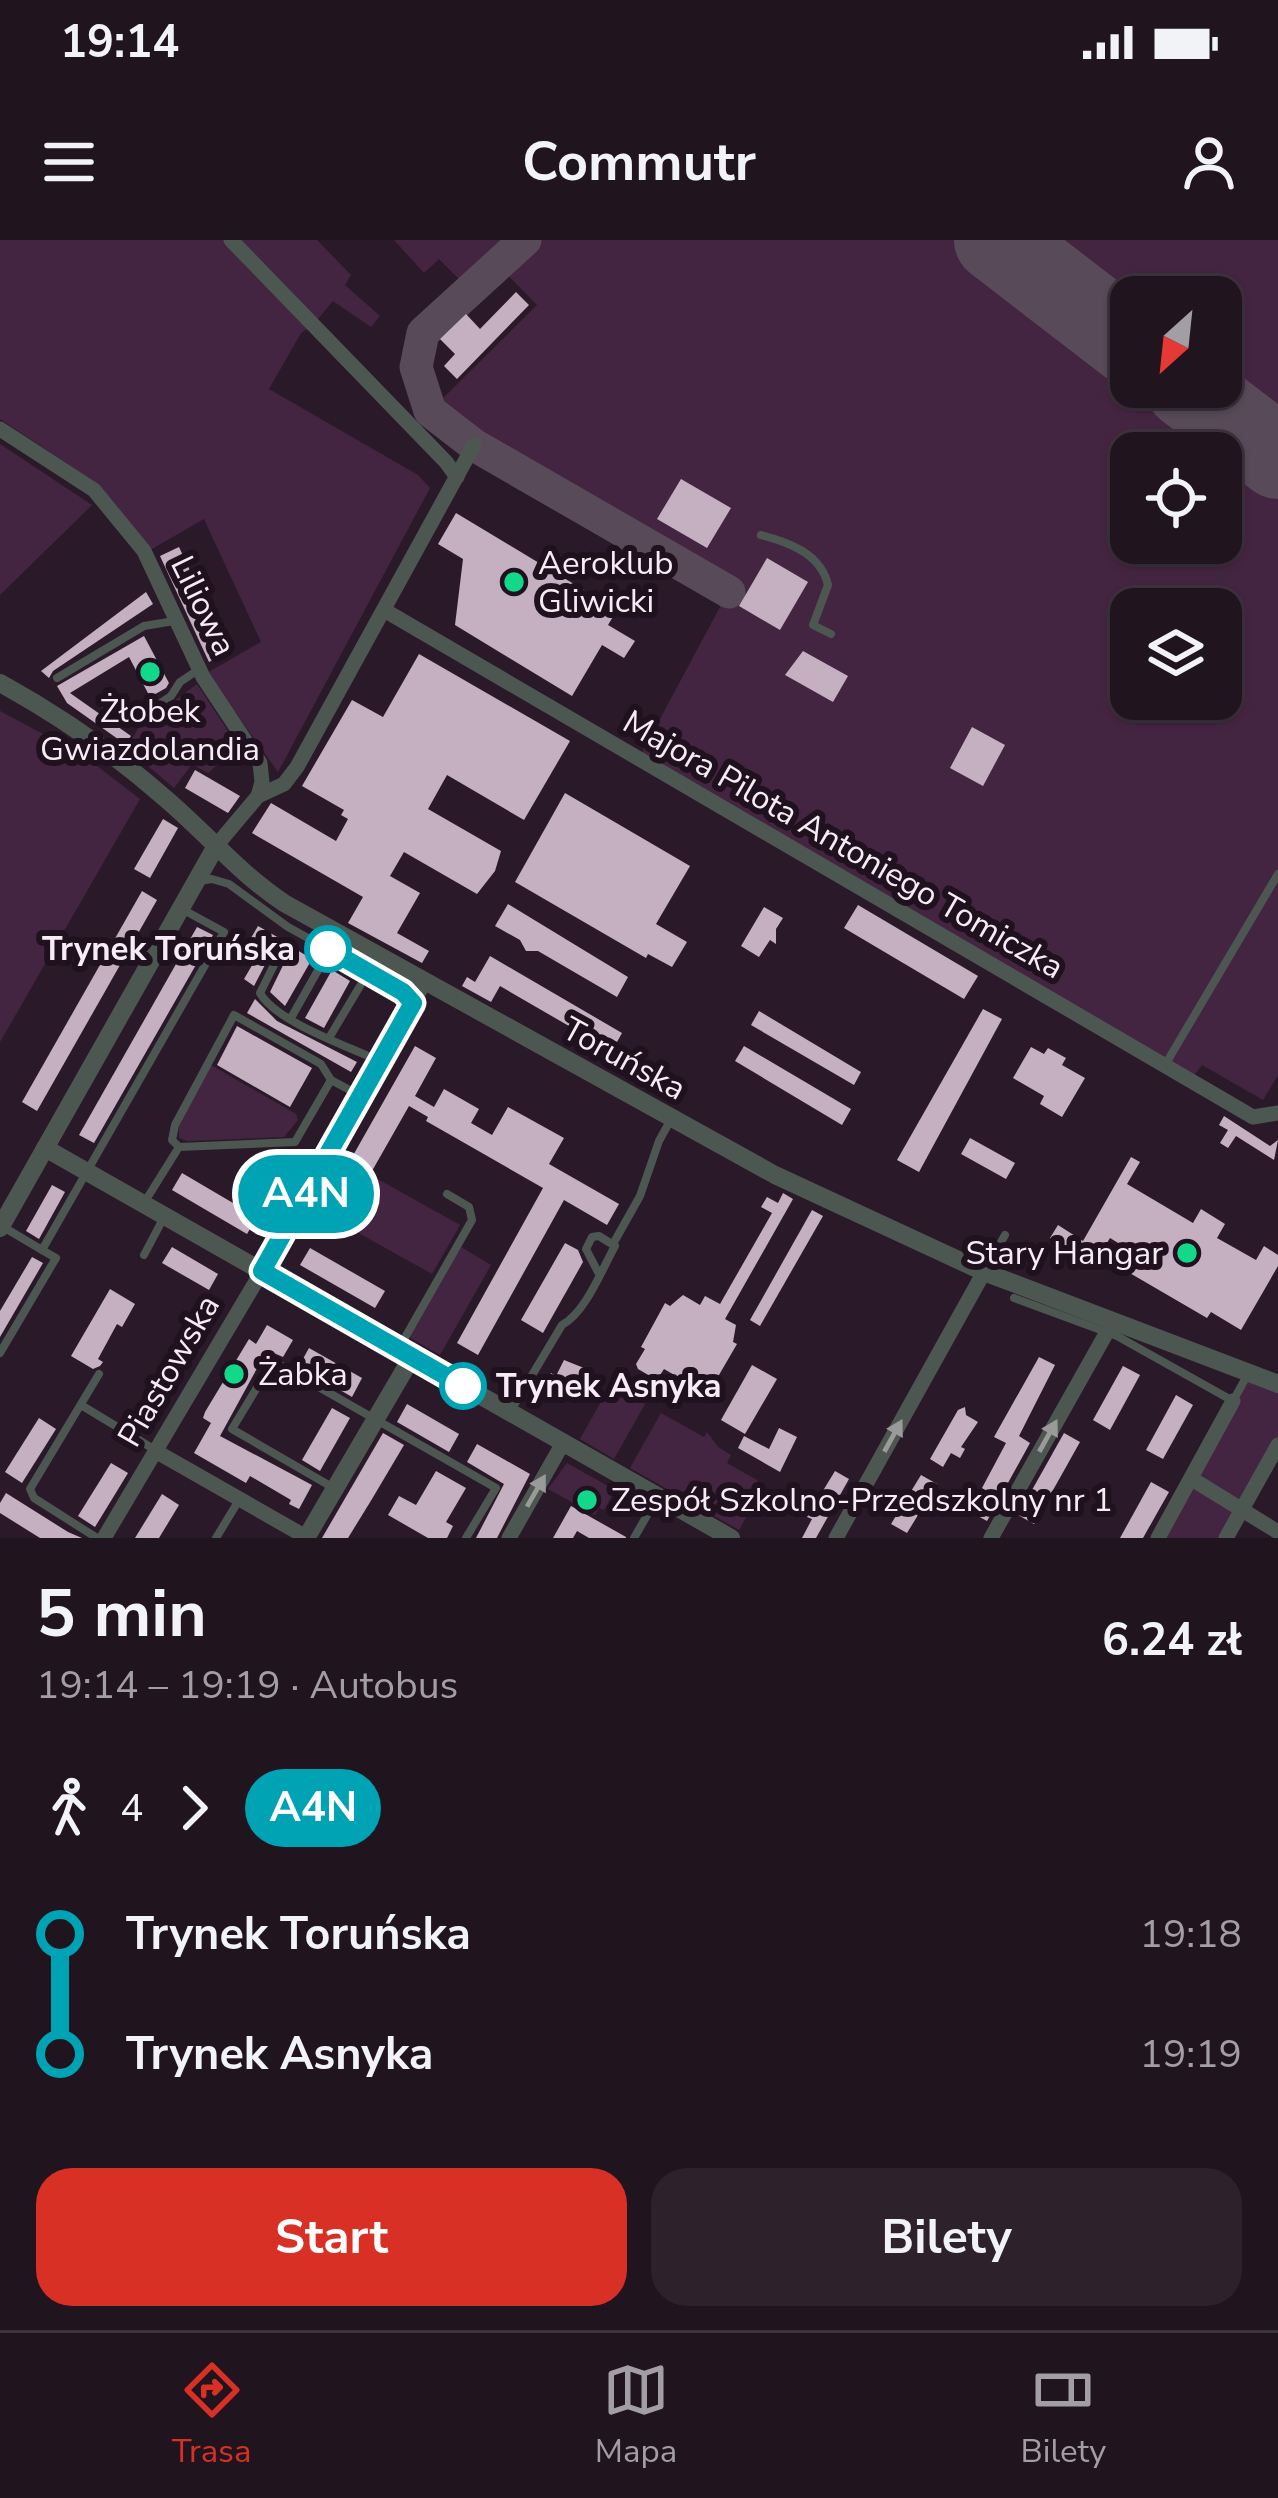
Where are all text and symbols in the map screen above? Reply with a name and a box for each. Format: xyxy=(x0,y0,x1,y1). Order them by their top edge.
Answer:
text: 19:14 xyxy=(60,12,179,73)
text: Commutr xyxy=(522,125,756,199)
icon: menu xyxy=(36,129,102,195)
icon: person xyxy=(1176,129,1242,195)
north arrow xyxy=(1110,276,1242,408)
map controls xyxy=(1110,276,1242,720)
button: locate xyxy=(1110,432,1242,564)
place label: Aeroklub Gliwicki xyxy=(538,541,673,624)
street label: Liliowa xyxy=(160,548,246,664)
marker: Aeroklub Gliwicki xyxy=(501,569,527,595)
button: layers xyxy=(1110,588,1242,720)
marker: Żłobek Gwiazdolandia xyxy=(137,659,163,685)
place label: Żłobek Gwiazdolandia xyxy=(40,689,260,772)
street label: Majora Pilota Antoniego Tomiczka xyxy=(614,700,1072,990)
place label: Trynek Toruńska xyxy=(42,927,295,972)
marker: Trynek Toruńska xyxy=(306,927,350,971)
street label: Toruńska xyxy=(554,1007,694,1111)
line badge: A4N xyxy=(237,1155,375,1233)
text: A4N xyxy=(262,1165,350,1222)
place label: Stary Hangar xyxy=(965,1231,1163,1276)
marker: Stary Hangar xyxy=(1174,1240,1200,1266)
street label: Piastowska xyxy=(107,1287,231,1455)
place label: Żabka xyxy=(258,1352,348,1397)
marker: Żabka xyxy=(221,1361,247,1387)
marker: Trynek Asnyka xyxy=(441,1364,485,1408)
place label: Trynek Asnyka xyxy=(496,1364,721,1409)
one-way arrow xyxy=(881,1419,902,1452)
one-way arrow xyxy=(1037,1419,1058,1453)
one-way arrow xyxy=(525,1473,546,1508)
place label: Zespół Szkolno-Przedszkolny nr 1 xyxy=(611,1478,1113,1523)
marker: Zespół Szkolno-Przedszkolny nr 1 xyxy=(574,1487,600,1513)
text: 5 min xyxy=(36,1569,207,1659)
text: 6.24 zł xyxy=(1102,1610,1242,1671)
text: 19:14 – 19:19 · Autobus xyxy=(36,1659,458,1712)
icon: walk xyxy=(36,1775,102,1841)
icon: forward xyxy=(161,1775,227,1841)
text: A4N xyxy=(269,1779,357,1836)
text: 4 xyxy=(120,1782,143,1835)
text: Trynek Toruńska xyxy=(126,1904,471,1965)
text: 19:18 xyxy=(1140,1908,1242,1961)
text: Trynek Asnyka xyxy=(126,2024,433,2085)
text: 19:19 xyxy=(1140,2028,1242,2081)
button: Start xyxy=(36,2168,627,2306)
button: Bilety xyxy=(651,2168,1242,2306)
tab: Trasa xyxy=(172,2357,252,2474)
tab: Mapa xyxy=(595,2357,677,2474)
tab: Bilety xyxy=(1021,2357,1106,2474)

